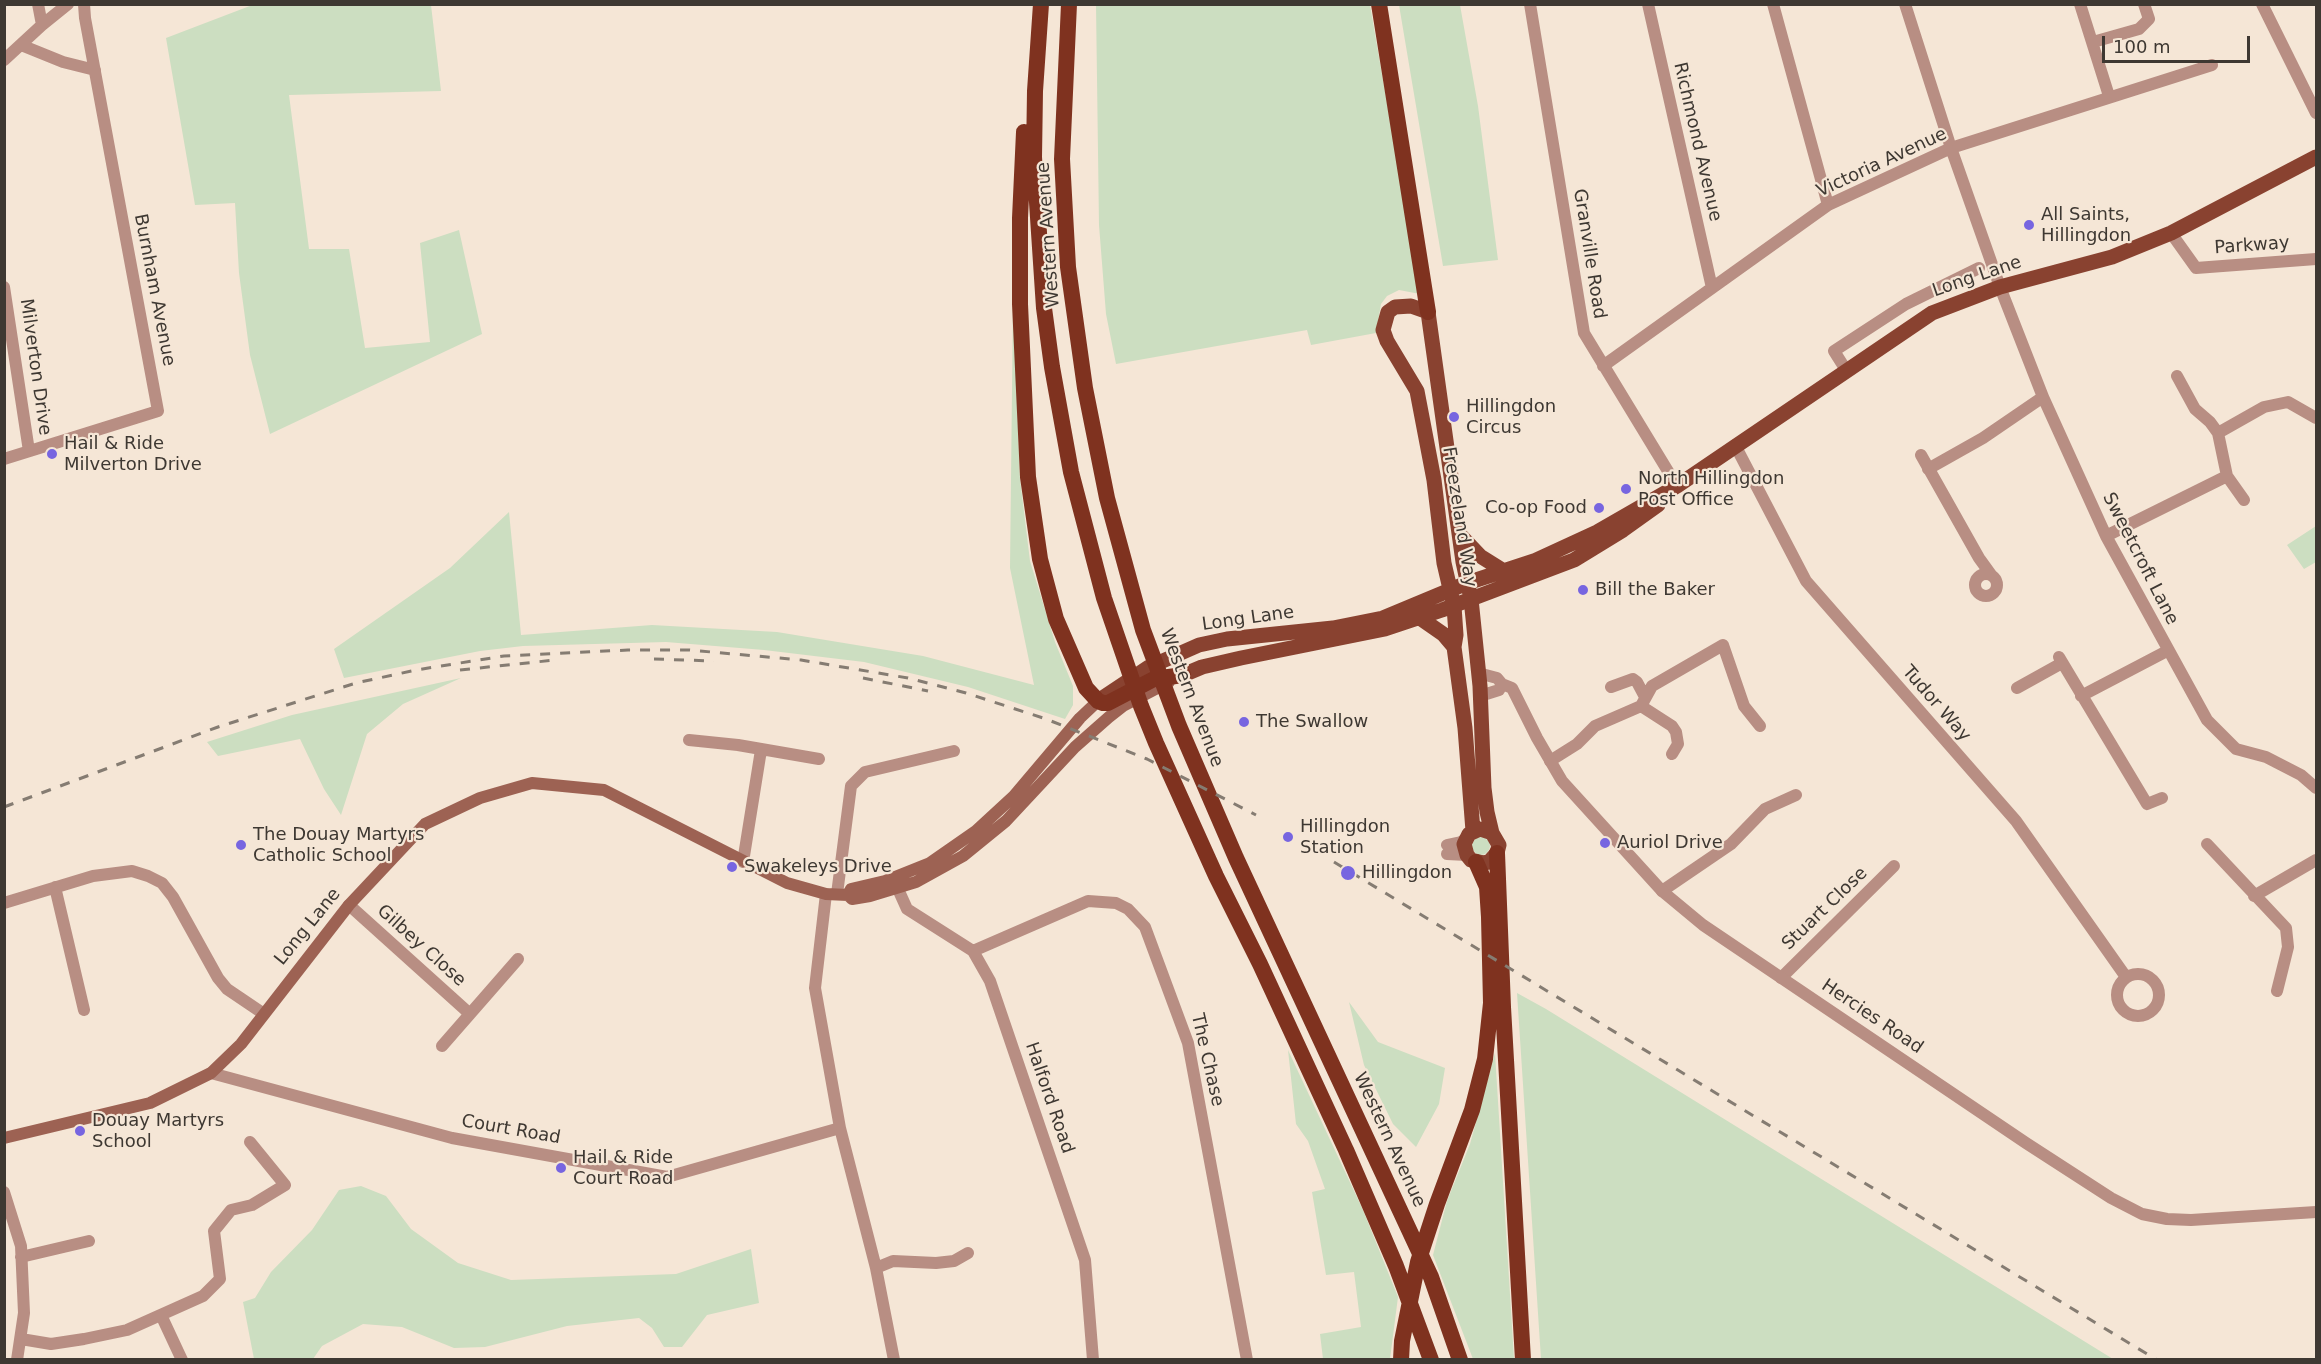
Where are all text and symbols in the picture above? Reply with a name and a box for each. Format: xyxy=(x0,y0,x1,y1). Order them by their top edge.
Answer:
scale bar xyxy=(2105,24,2254,62)
text: 100 m xyxy=(2113,36,2171,57)
street label: Richmond Avenue xyxy=(1668,60,1726,224)
street label: Victoria Avenue xyxy=(1814,123,1950,203)
street label: Western Avenue xyxy=(1033,161,1065,309)
street label: Granville Road xyxy=(1568,187,1610,321)
place label: All Saints, Hillingdon xyxy=(2041,204,2131,246)
street label: Burnham Avenue xyxy=(129,212,179,368)
marker: All Saints, Hillingdon xyxy=(2022,218,2036,232)
street label: Parkway xyxy=(2214,233,2290,259)
street label: Long Lane xyxy=(1930,252,2024,302)
street label: Milverton Drive xyxy=(15,297,55,437)
place label: Hillingdon Circus xyxy=(1466,396,1556,438)
marker: Hillingdon Circus xyxy=(1447,410,1461,424)
place label: Hail & Ride Milverton Drive xyxy=(64,433,202,476)
street label: Freezeland Way xyxy=(1437,445,1481,589)
marker: Hail & Ride Milverton Drive xyxy=(45,447,59,461)
place label: North Hillingdon Post Office xyxy=(1638,468,1784,510)
marker: North Hillingdon Post Office xyxy=(1619,482,1633,496)
street label: Sweetcroft Lane xyxy=(2097,489,2183,629)
place label: Co-op Food xyxy=(1485,497,1587,519)
marker: Co-op Food xyxy=(1592,501,1606,515)
place label: Bill the Baker xyxy=(1595,579,1715,601)
marker: Bill the Baker xyxy=(1576,583,1590,597)
street label: Long Lane xyxy=(1201,602,1295,636)
street label: Western Avenue xyxy=(1155,626,1227,770)
street label: Tudor Way xyxy=(1897,662,1975,746)
place label: The Swallow xyxy=(1256,711,1368,733)
marker: The Swallow xyxy=(1237,715,1251,729)
place label: Hillingdon Station xyxy=(1300,816,1390,858)
place label: The Douay Martyrs Catholic School xyxy=(253,824,424,866)
marker: Hillingdon Station xyxy=(1281,830,1295,844)
place label: Auriol Drive xyxy=(1617,832,1723,854)
marker: Auriol Drive xyxy=(1598,836,1612,850)
marker: The Douay Martyrs Catholic School xyxy=(234,838,248,852)
place label: Swakeleys Drive xyxy=(744,856,892,878)
marker: Swakeleys Drive xyxy=(725,860,739,874)
place label: Hillingdon xyxy=(1362,862,1452,884)
street label: Stuart Close xyxy=(1778,863,1872,955)
marker: Hillingdon xyxy=(1339,864,1357,882)
street label: Long Lane xyxy=(270,884,346,970)
street label: Gilbey Close xyxy=(372,901,470,991)
street label: Hercies Road xyxy=(1817,975,1927,1059)
street label: The Chase xyxy=(1186,1011,1228,1109)
street label: Halford Road xyxy=(1020,1039,1078,1157)
street label: Western Avenue xyxy=(1348,1069,1430,1211)
place label: Douay Martyrs School xyxy=(92,1110,224,1152)
street label: Court Road xyxy=(460,1111,562,1149)
marker: Douay Martyrs School xyxy=(73,1124,87,1138)
place label: Hail & Ride Court Road xyxy=(573,1147,673,1190)
marker: Hail & Ride Court Road xyxy=(554,1161,568,1175)

